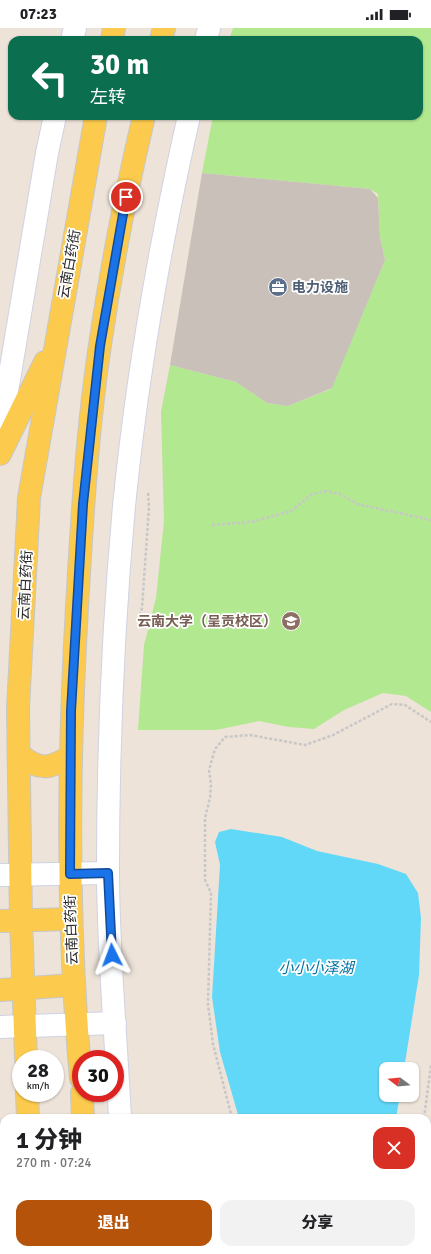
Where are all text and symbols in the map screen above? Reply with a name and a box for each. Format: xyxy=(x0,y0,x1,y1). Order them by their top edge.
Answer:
text: 07:23 xyxy=(20,5,57,23)
text: 30 m xyxy=(90,48,149,82)
icon: left xyxy=(24,52,76,104)
text: 左转 xyxy=(90,86,126,108)
pin xyxy=(109,180,143,214)
icon: arrive xyxy=(115,186,137,208)
street label: 云南白药街 xyxy=(55,228,84,300)
office icon: 电力设施 xyxy=(267,276,289,298)
place label: 电力设施 xyxy=(292,279,348,296)
street label: 云南白药街 xyxy=(15,550,36,620)
school or university icon: 云南大学（呈贡校区） xyxy=(280,610,302,632)
place label: 云南大学（呈贡校区） xyxy=(137,613,277,630)
street label: 云南白药街 xyxy=(62,895,81,965)
position arrow xyxy=(91,934,133,976)
water label: 小小小泽湖 xyxy=(278,959,355,977)
speed limit sign: 30 xyxy=(72,1050,124,1102)
text: 28 xyxy=(27,1058,49,1083)
north arrow xyxy=(379,1062,419,1102)
map controls xyxy=(379,1062,419,1102)
text: km/h xyxy=(27,1080,49,1092)
text: 1 分钟 xyxy=(16,1125,82,1155)
button: close xyxy=(373,1127,415,1169)
text: 270 m · 07:24 xyxy=(16,1155,92,1171)
button: 退出 xyxy=(16,1200,212,1246)
button: 分享 xyxy=(220,1200,415,1246)

